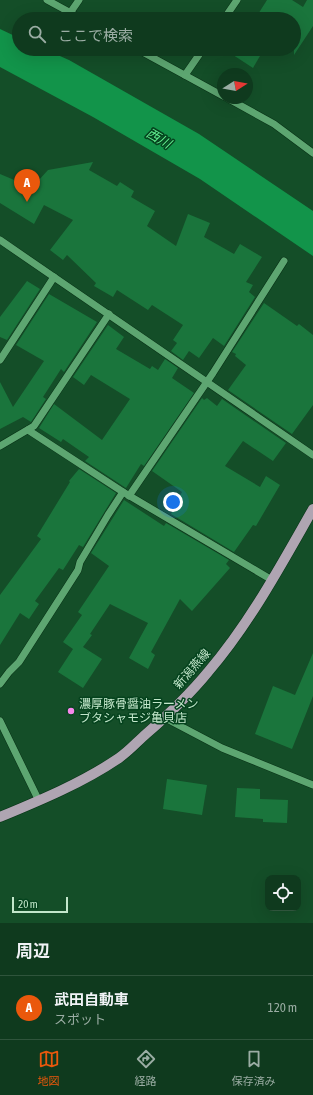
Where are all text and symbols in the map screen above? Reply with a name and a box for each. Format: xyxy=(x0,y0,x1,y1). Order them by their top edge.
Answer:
search box xyxy=(12,12,301,56)
icon: search xyxy=(26,23,48,45)
text: ここで検索 xyxy=(58,27,133,44)
north arrow xyxy=(217,68,253,104)
water label: 西川 xyxy=(144,125,175,152)
pin: A xyxy=(14,169,40,202)
your location xyxy=(163,492,183,512)
street label: 新潟燕線 xyxy=(171,646,213,692)
place label: 濃厚豚骨醤油ラーメン ブタシャモジ亀貝店 xyxy=(79,697,199,725)
marker: 濃厚豚骨醤油ラーメン ブタシャモジ亀貝店 xyxy=(66,706,76,716)
map controls xyxy=(265,875,301,911)
button: locate xyxy=(265,875,301,911)
scale bar xyxy=(12,895,68,914)
text: 20 m xyxy=(18,898,38,910)
text: 周辺 xyxy=(16,941,50,961)
text: 武田自動車 xyxy=(54,991,129,1008)
text: A xyxy=(26,1000,32,1015)
text: 120 m xyxy=(268,1000,297,1015)
text: スポット xyxy=(54,1012,106,1027)
tab: 地図 xyxy=(38,1048,60,1088)
tab: 経路 xyxy=(135,1048,157,1088)
tab: 保存済み xyxy=(232,1048,276,1088)

